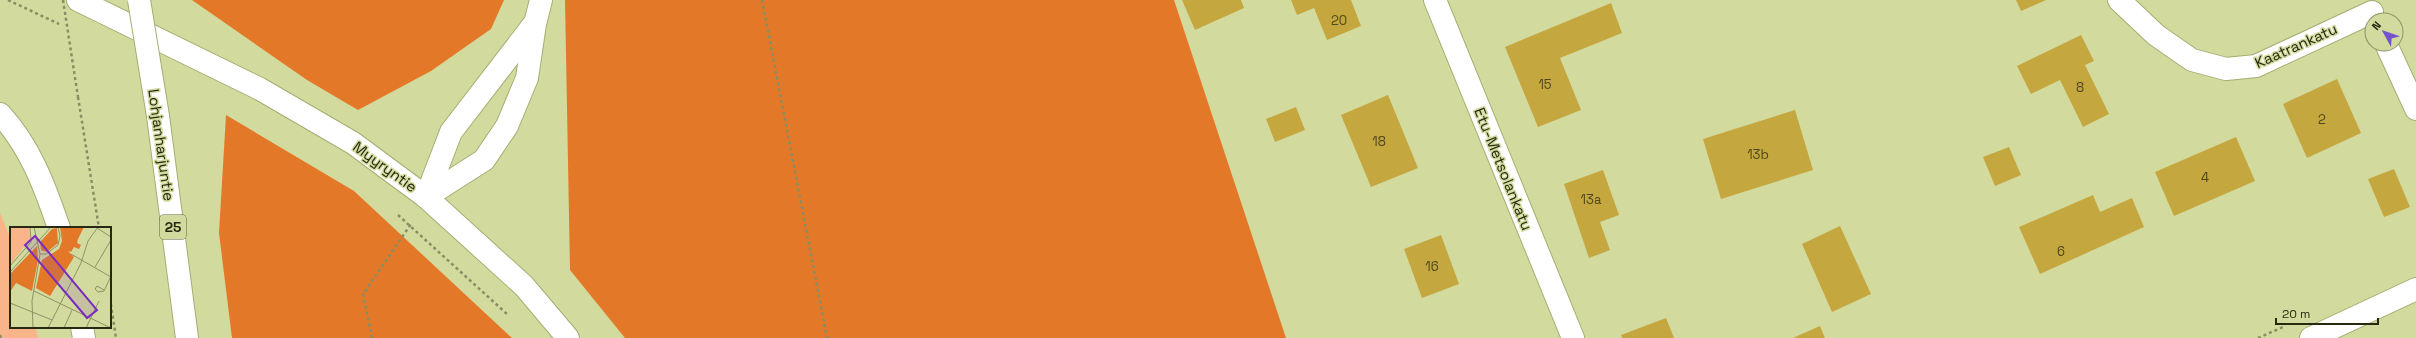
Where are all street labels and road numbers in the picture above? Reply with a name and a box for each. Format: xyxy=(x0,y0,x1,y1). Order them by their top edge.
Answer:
street label: Kaatrankatu xyxy=(2252,19,2340,72)
street label: Lohjanharjuntie xyxy=(144,88,179,202)
street label: Etu-Metsolankatu xyxy=(1470,105,1537,233)
street label: Myyryntie xyxy=(350,137,421,196)
road number: 25 xyxy=(160,215,186,239)

